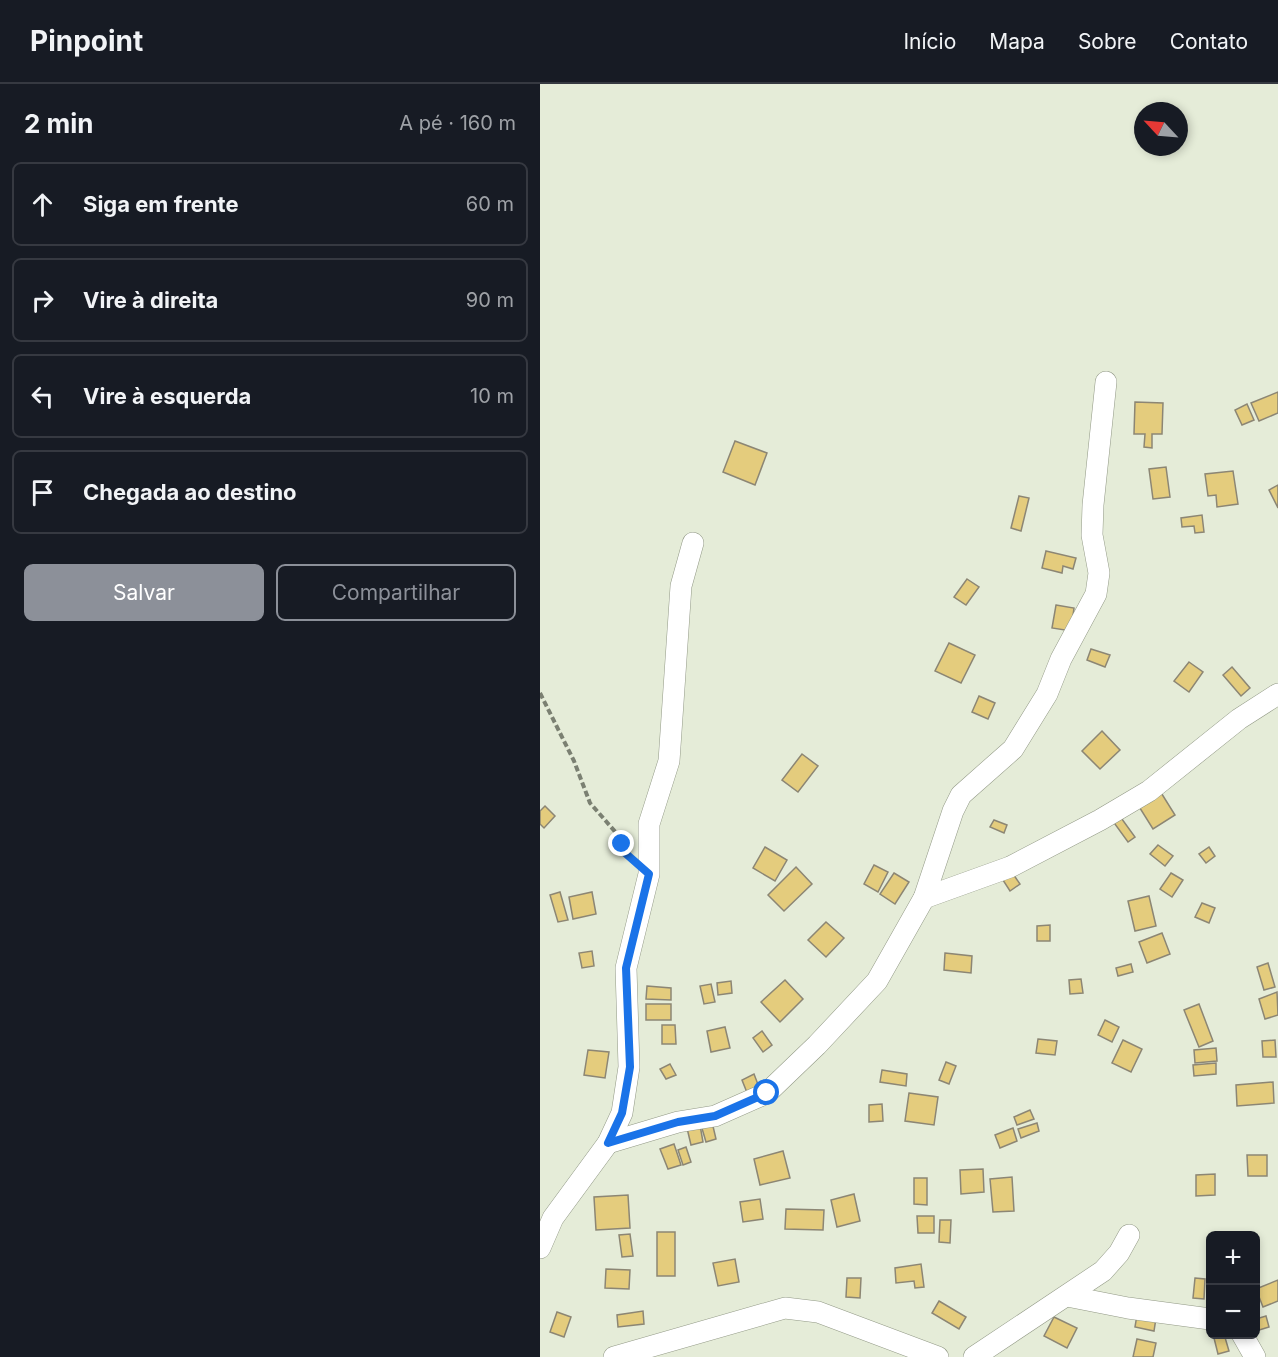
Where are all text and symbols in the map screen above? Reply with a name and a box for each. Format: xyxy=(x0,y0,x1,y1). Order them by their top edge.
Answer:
text: Pinpoint xyxy=(30,24,143,58)
text: Início xyxy=(903,29,956,54)
text: Mapa xyxy=(989,29,1045,54)
text: Sobre xyxy=(1078,29,1137,54)
text: Contato xyxy=(1170,29,1248,54)
north arrow xyxy=(1134,102,1188,156)
text: 2 min xyxy=(24,108,94,139)
text: A pé · 160 m xyxy=(399,111,516,135)
icon: ahead xyxy=(26,188,59,221)
text: Siga em frente xyxy=(83,191,239,217)
text: 60 m xyxy=(466,192,514,216)
icon: right xyxy=(26,284,59,317)
text: Vire à direita xyxy=(83,287,218,313)
text: 90 m xyxy=(466,288,514,312)
icon: left xyxy=(26,380,59,413)
text: Vire à esquerda xyxy=(83,383,251,409)
text: 10 m xyxy=(470,384,514,408)
icon: arrive xyxy=(26,476,59,509)
text: Chegada ao destino xyxy=(83,479,297,505)
button: Salvar xyxy=(24,564,264,621)
button: Compartilhar xyxy=(276,564,516,621)
route end xyxy=(608,830,634,856)
route start xyxy=(753,1079,779,1105)
map controls xyxy=(1206,1231,1260,1339)
button: + xyxy=(1206,1231,1260,1285)
button: − xyxy=(1206,1285,1260,1339)

